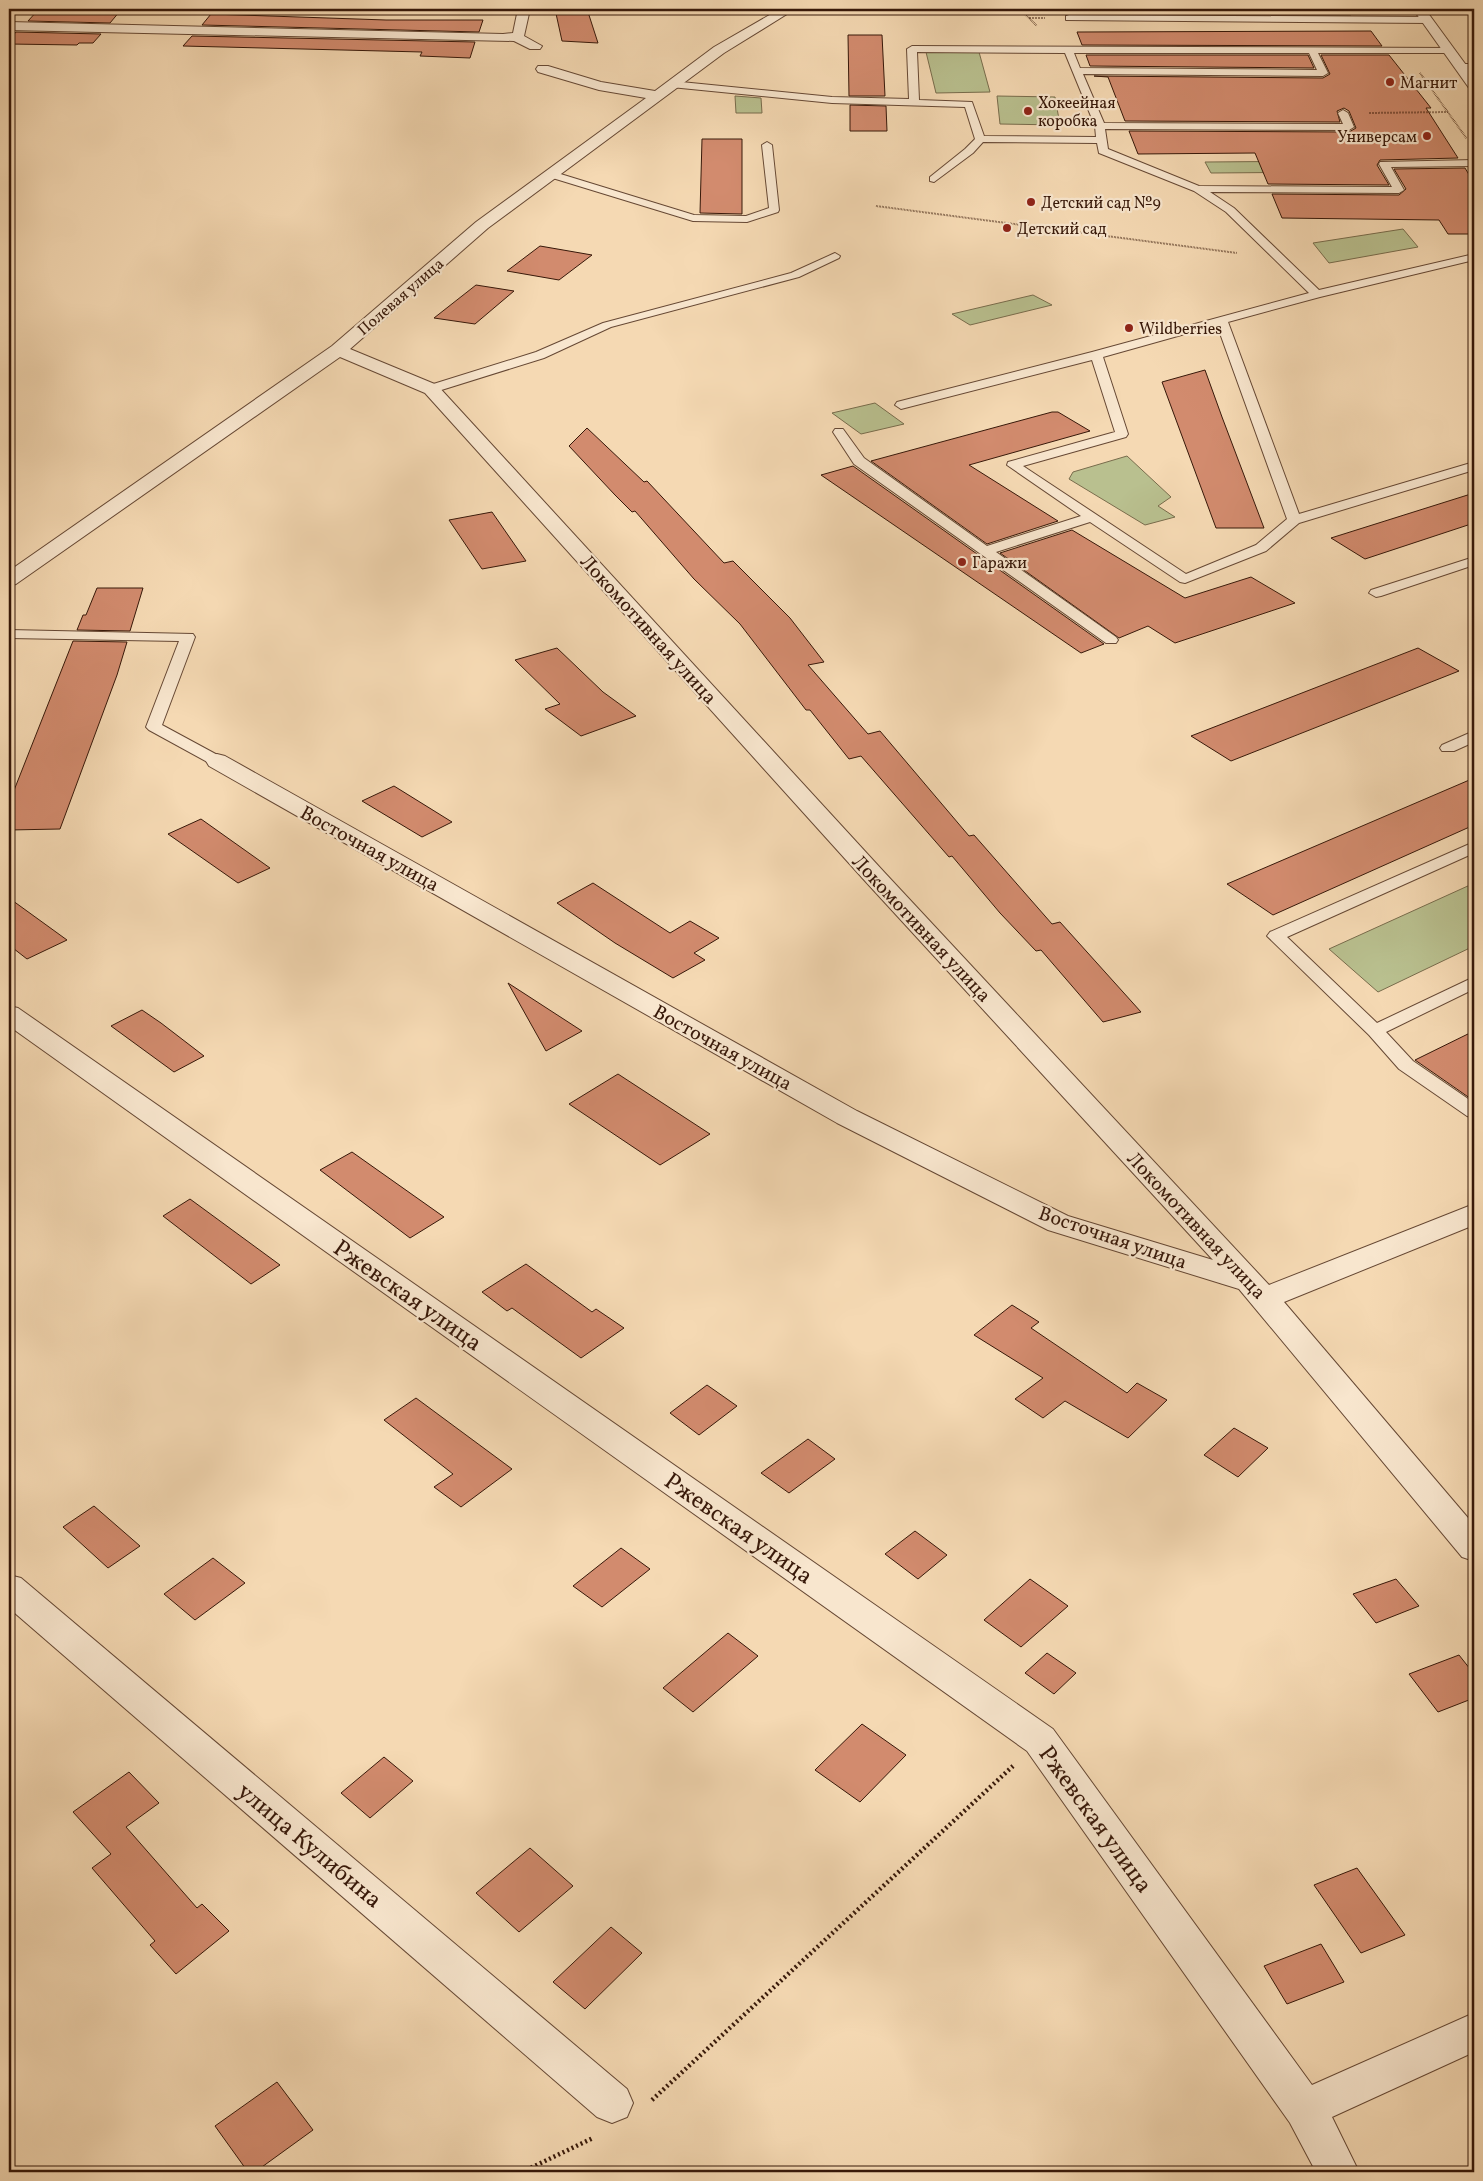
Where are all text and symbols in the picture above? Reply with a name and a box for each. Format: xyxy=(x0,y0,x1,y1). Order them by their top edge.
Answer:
place label: Магнит xyxy=(1400,73,1457,95)
marker: Магнит xyxy=(1384,76,1396,88)
place label: Хокеейная коробка xyxy=(1038,93,1116,133)
marker: Хокеейная коробка xyxy=(1022,105,1034,117)
place label: Универсам xyxy=(1337,127,1417,149)
marker: Универсам xyxy=(1421,130,1433,142)
place label: Детский сад №9 xyxy=(1041,193,1161,215)
marker: Детский сад №9 xyxy=(1025,196,1037,208)
place label: Детский сад xyxy=(1017,219,1107,241)
marker: Детский сад xyxy=(1001,222,1013,234)
street label: Полевая улица xyxy=(353,254,449,341)
place label: Wildberries xyxy=(1139,319,1222,341)
marker: Wildberries xyxy=(1123,322,1135,334)
street label: Локомотивная улица xyxy=(573,549,723,711)
place label: Гаражи xyxy=(972,553,1027,575)
marker: Гаражи xyxy=(956,556,968,568)
street label: Восточная улица xyxy=(294,800,444,900)
street label: Локомотивная улица xyxy=(844,849,997,1010)
street label: Восточная улица xyxy=(647,999,797,1099)
street label: Локомотивная улица xyxy=(1119,1146,1272,1307)
street label: Восточная улица xyxy=(1034,1200,1190,1277)
street label: Ржевская улица xyxy=(325,1232,488,1361)
street label: Ржевская улица xyxy=(656,1465,819,1594)
street label: Ржевская улица xyxy=(1029,1739,1160,1901)
street label: улица Кулибина xyxy=(229,1776,389,1917)

